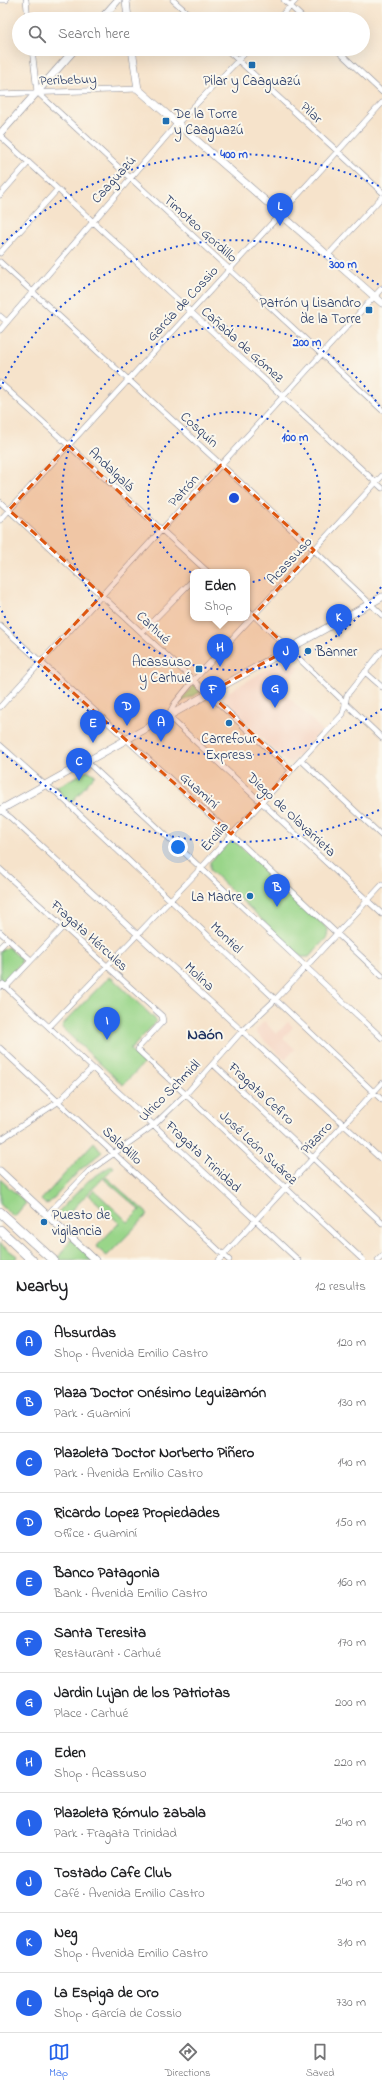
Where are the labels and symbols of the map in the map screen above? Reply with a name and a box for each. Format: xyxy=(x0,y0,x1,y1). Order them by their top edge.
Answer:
marker: Pilar y Caaguazú xyxy=(247,60,257,70)
street label: Peribebuy xyxy=(39,69,97,93)
place label: Pilar y Caaguazú xyxy=(203,71,301,93)
street label: Pilar xyxy=(295,97,327,129)
place label: De la Torre y Caaguazú xyxy=(173,104,244,142)
marker: De la Torre y Caaguazú xyxy=(161,116,171,126)
text: 400 m xyxy=(219,146,248,164)
street label: Caaguazú xyxy=(87,151,142,209)
street label: Timoteo Gordillo xyxy=(158,190,242,268)
pin: L xyxy=(267,193,293,226)
text: 300 m xyxy=(328,256,358,274)
street label: García de Cossio xyxy=(142,261,224,347)
place label: Patrón y Lisandro de la Torre xyxy=(259,293,362,330)
street label: Cañada de Gómez xyxy=(196,302,288,388)
marker: Patrón y Lisandro de la Torre xyxy=(364,305,374,315)
text: 200 m xyxy=(292,334,322,352)
street label: Cosquín xyxy=(175,407,223,453)
text: 100 m xyxy=(282,429,309,447)
street label: Andalgalá xyxy=(82,443,139,498)
street label: Patrón xyxy=(164,470,205,512)
centre of rings xyxy=(227,491,241,505)
street label: Acassuso xyxy=(262,532,318,590)
pin: K xyxy=(326,604,352,637)
street label: Carhué xyxy=(131,607,175,650)
pin: H xyxy=(207,634,233,667)
pin: J xyxy=(273,638,299,671)
place label: Banner xyxy=(315,642,358,663)
marker: Banner xyxy=(303,646,313,656)
place label: Acassuso y Carhué xyxy=(132,652,192,690)
marker: Acassuso y Carhué xyxy=(194,664,204,674)
pin: G xyxy=(262,675,288,708)
pin: F xyxy=(200,676,226,709)
pin: D xyxy=(114,693,140,726)
pin: A xyxy=(148,709,174,742)
pin: E xyxy=(80,710,106,743)
marker: Carrefour Express xyxy=(224,718,234,728)
place label: Carrefour Express xyxy=(201,729,257,766)
pin: C xyxy=(66,748,92,781)
street label: Diego de Olavarrieta xyxy=(240,767,340,863)
street label: Guaminí xyxy=(174,768,224,815)
street label: Ercilla xyxy=(196,817,234,857)
your location xyxy=(168,837,188,857)
pin: B xyxy=(264,874,290,907)
place label: La Madre xyxy=(191,887,243,908)
marker: La Madre xyxy=(245,891,255,901)
street label: Fragata Hércules xyxy=(44,895,132,978)
street label: Montiel xyxy=(205,917,247,959)
street label: Molina xyxy=(179,958,219,997)
pin: I xyxy=(94,1007,120,1040)
district label: Naón xyxy=(187,1023,223,1047)
street label: Ulrico Schmidl xyxy=(134,1055,206,1127)
street label: Fragata Cefiro xyxy=(222,1057,299,1131)
street label: José León Suárez xyxy=(214,1106,302,1190)
street label: Fragata Trinidad xyxy=(159,1116,246,1199)
street label: Pizarro xyxy=(296,1117,338,1160)
street label: Saladillo xyxy=(97,1122,147,1170)
place label: Puesto de vigilancia xyxy=(52,1205,111,1243)
marker: Puesto de vigilancia xyxy=(39,1217,49,1227)

